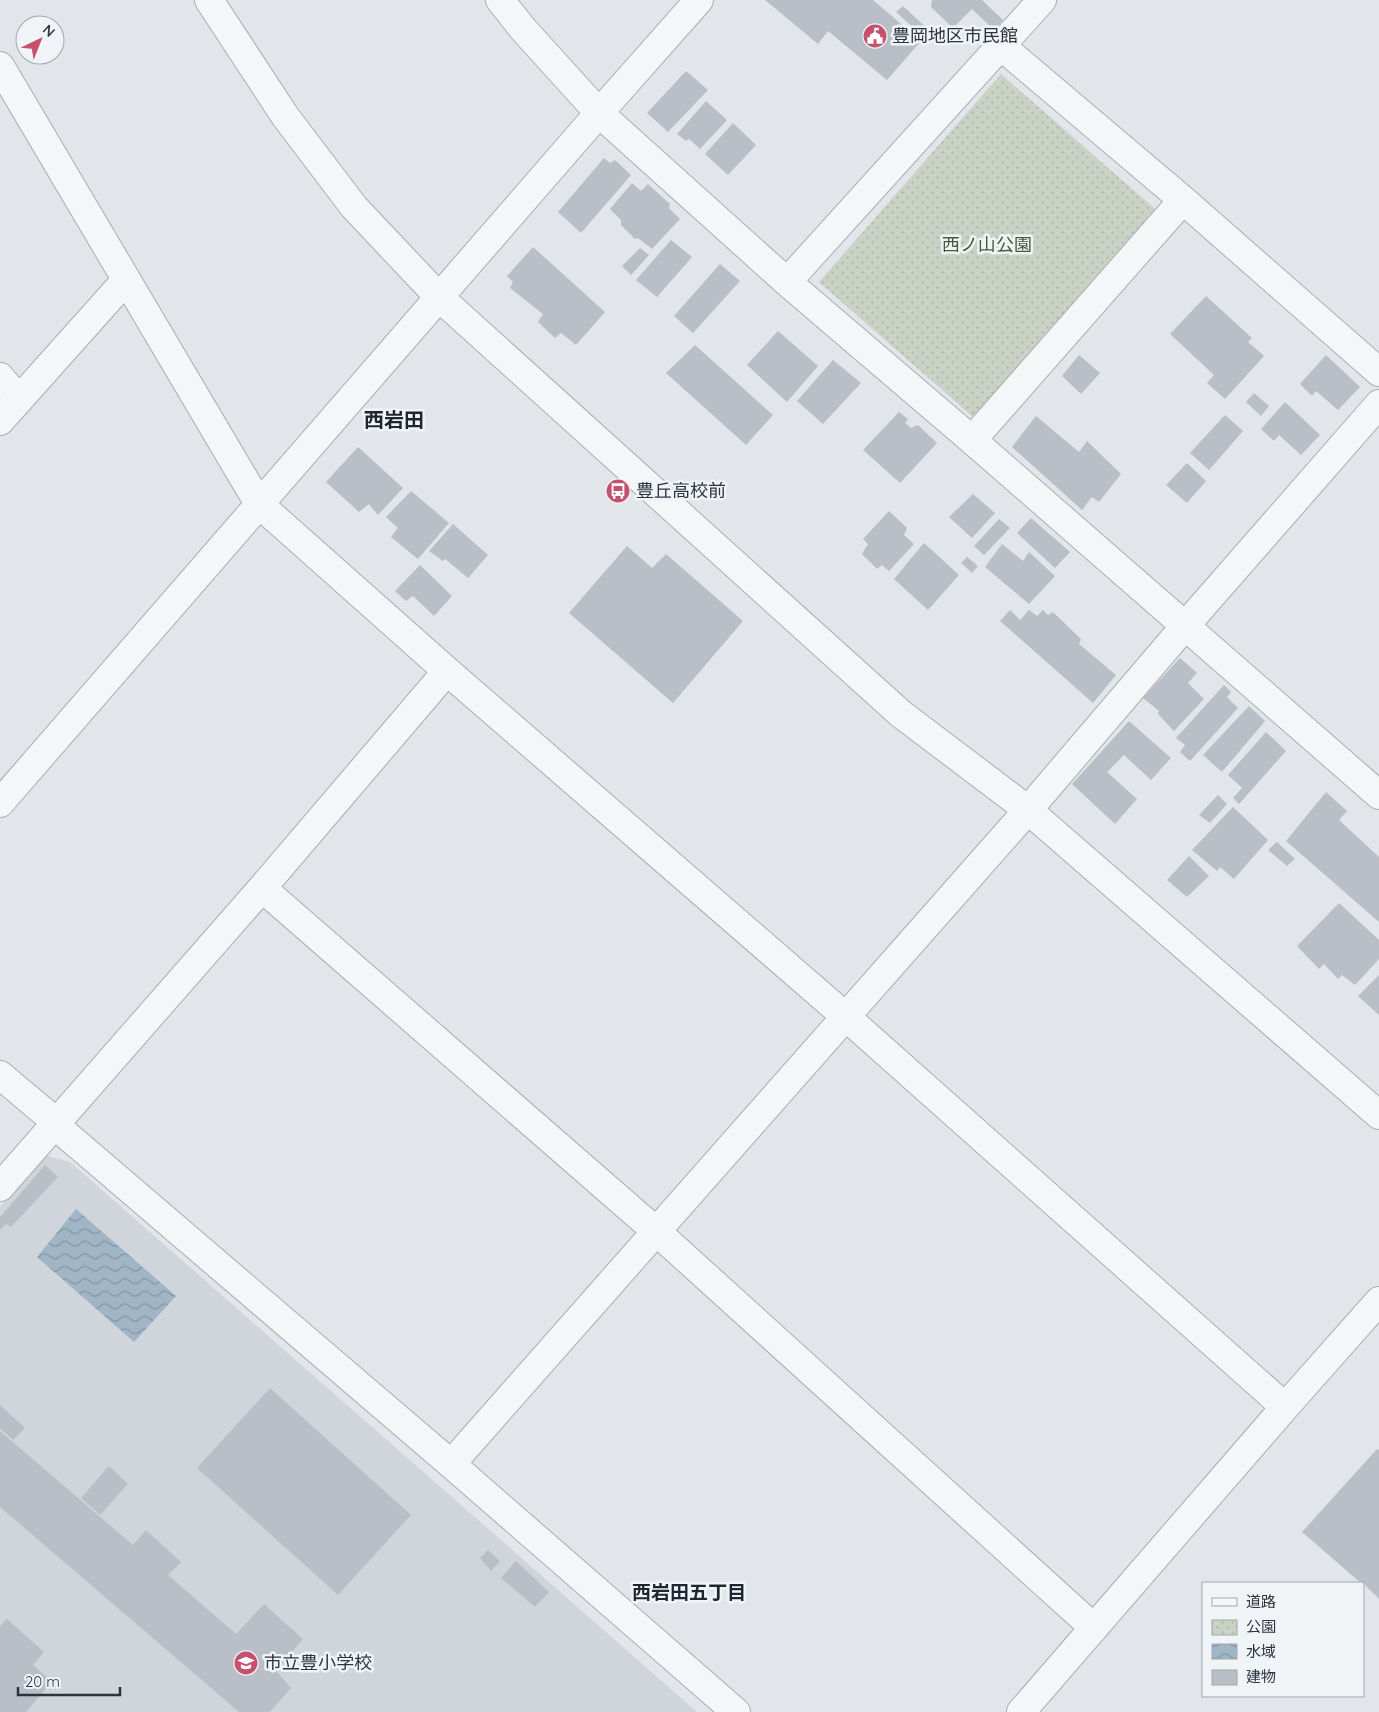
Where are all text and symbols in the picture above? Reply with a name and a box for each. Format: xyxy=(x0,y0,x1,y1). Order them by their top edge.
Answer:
north arrow xyxy=(15,15,65,65)
text: N xyxy=(39,20,59,41)
public building icon: 豊岡地区市民館 xyxy=(862,23,888,49)
place label: 豊岡地区市民館 xyxy=(892,24,1018,47)
park label: 西ノ山公園 xyxy=(942,233,1032,256)
district label: 西岩田 xyxy=(364,407,424,432)
bus stop icon: 豊丘高校前 xyxy=(605,478,631,504)
place label: 豊丘高校前 xyxy=(636,479,726,502)
district label: 西岩田五丁目 xyxy=(632,1580,746,1604)
legend xyxy=(1202,1582,1364,1697)
text: 道路 xyxy=(1246,1592,1276,1611)
text: 公園 xyxy=(1246,1617,1276,1636)
text: 水域 xyxy=(1246,1642,1276,1661)
school or university icon: 市立豊小学校 xyxy=(233,1650,259,1676)
place label: 市立豊小学校 xyxy=(264,1651,372,1674)
scale bar xyxy=(18,1664,120,1696)
text: 建物 xyxy=(1246,1667,1276,1686)
text: 20 m xyxy=(25,1672,60,1691)

